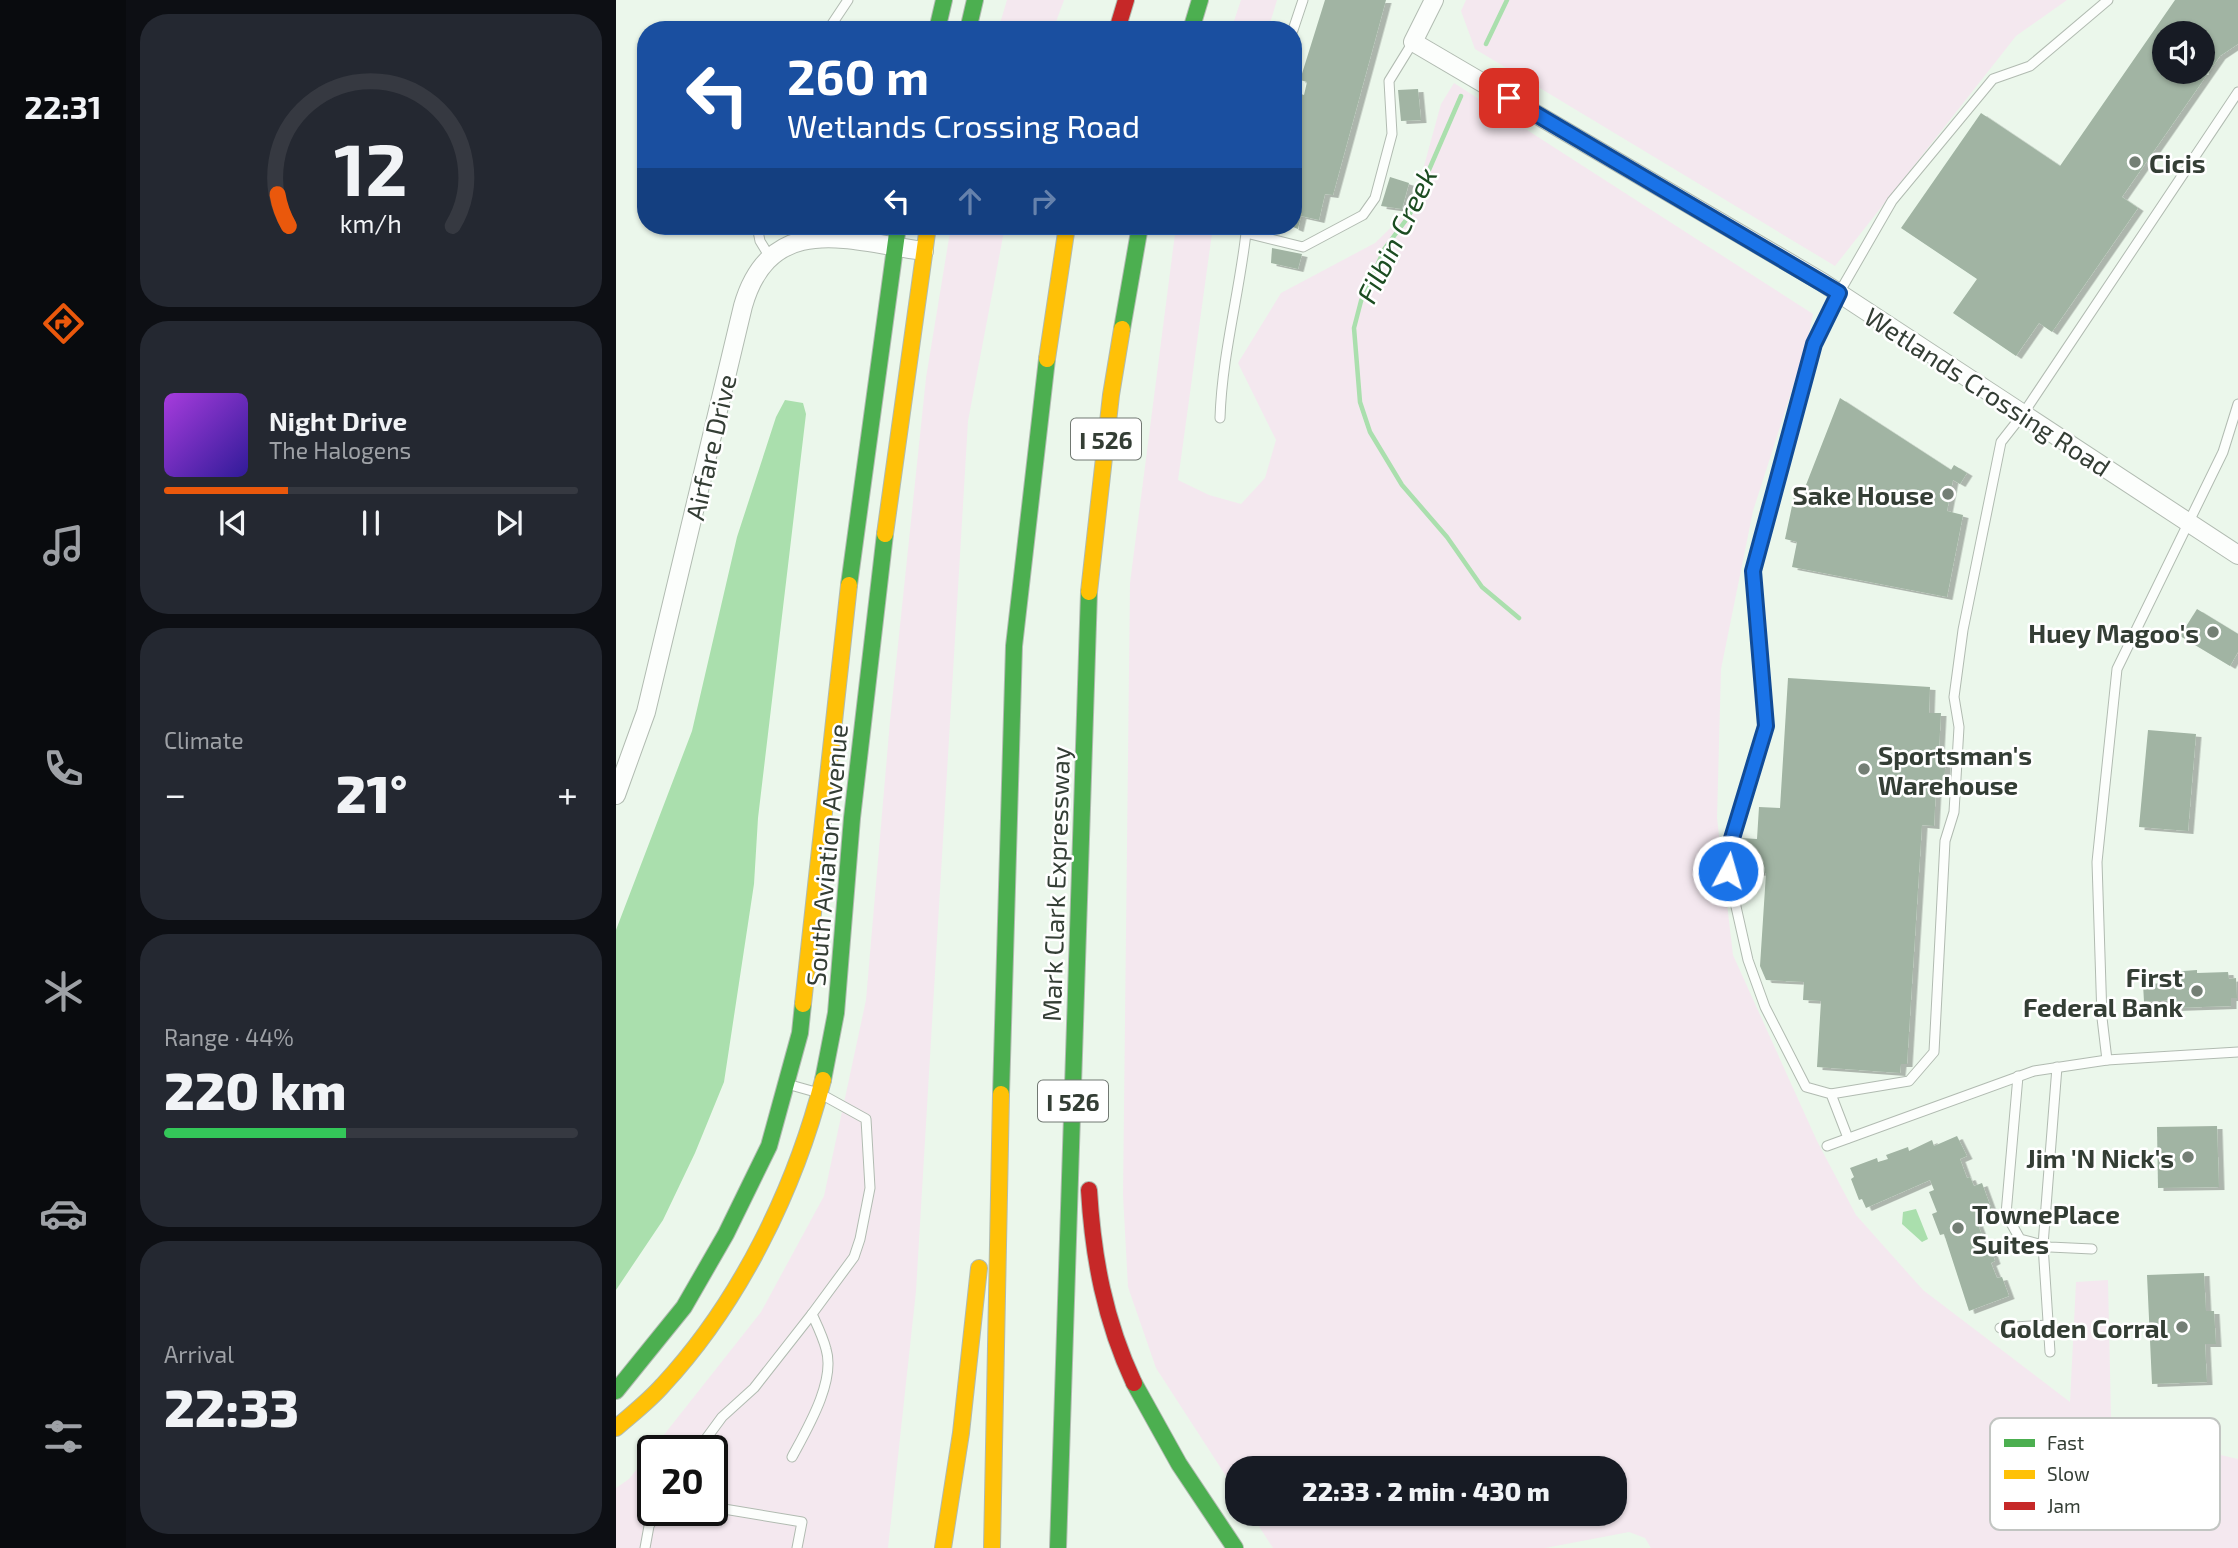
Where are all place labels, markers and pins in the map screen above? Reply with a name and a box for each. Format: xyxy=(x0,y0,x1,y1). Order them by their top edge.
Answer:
pin xyxy=(1479,68,1539,128)
place label: Cicis xyxy=(2149,147,2206,178)
marker: Cicis xyxy=(2127,154,2143,170)
place label: Sake House xyxy=(1792,479,1934,510)
marker: Sake House xyxy=(1940,486,1956,502)
place label: Huey Magoo's xyxy=(2028,617,2199,649)
marker: Huey Magoo's xyxy=(2205,624,2221,640)
place label: Sportsman's Warehouse xyxy=(1878,739,2032,800)
marker: Sportsman's Warehouse xyxy=(1856,761,1872,777)
place label: First Federal Bank xyxy=(2023,961,2183,1022)
marker: First Federal Bank xyxy=(2189,983,2205,999)
place label: Jim 'N Nick's xyxy=(2026,1142,2174,1173)
marker: Jim 'N Nick's xyxy=(2180,1149,2196,1165)
place label: TownePlace Suites xyxy=(1972,1198,2120,1259)
marker: TownePlace Suites xyxy=(1950,1220,1966,1236)
place label: Golden Corral xyxy=(2000,1312,2168,1343)
marker: Golden Corral xyxy=(2174,1319,2190,1335)

